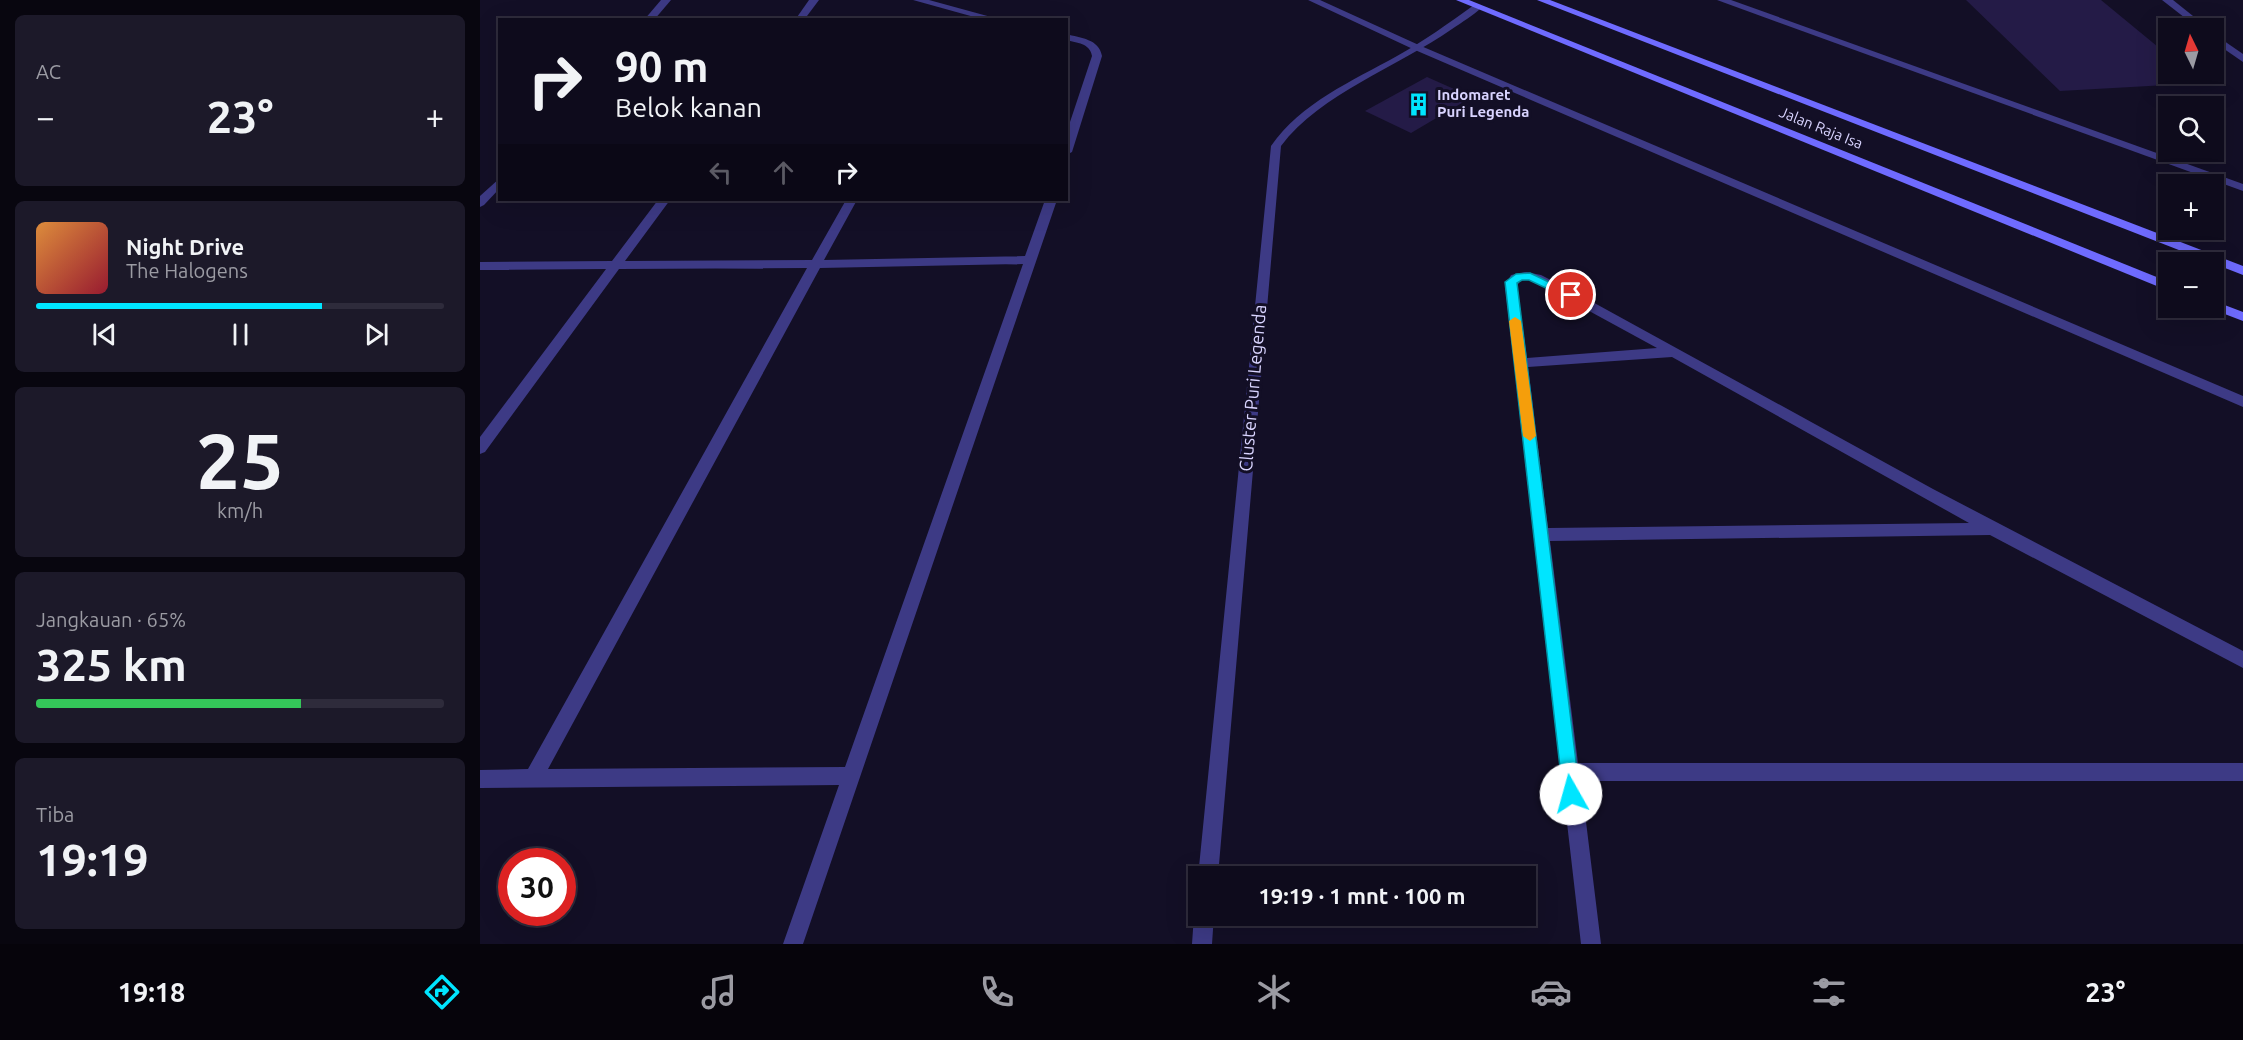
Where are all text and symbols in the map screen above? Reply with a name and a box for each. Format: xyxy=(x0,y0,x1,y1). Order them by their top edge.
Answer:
north arrow xyxy=(2158,18,2224,84)
map controls xyxy=(2158,18,2224,318)
icon: right xyxy=(516,42,594,120)
text: 90 m xyxy=(615,43,709,90)
text: AC xyxy=(36,60,61,83)
place label: Indomaret Puri Legenda xyxy=(1437,86,1529,120)
text: 23° xyxy=(207,91,273,142)
building icon: Indomaret Puri Legenda xyxy=(1406,91,1432,117)
text: Belok kanan xyxy=(615,92,762,122)
button: search xyxy=(2158,96,2224,162)
text: − xyxy=(36,98,55,135)
text: + xyxy=(425,98,444,135)
street label: Jalan Raja Isa xyxy=(1777,103,1865,152)
icon: left xyxy=(704,156,737,189)
icon: ahead xyxy=(767,156,800,189)
icon: right xyxy=(830,156,863,189)
button: + xyxy=(2158,174,2224,240)
text: Night Drive xyxy=(126,234,244,259)
button: − xyxy=(2158,252,2224,318)
text: The Halogens xyxy=(126,259,248,282)
pin xyxy=(1545,269,1596,320)
icon: arrive xyxy=(1554,278,1587,311)
street label: Cluster Puri Legenda xyxy=(1235,304,1269,472)
icon: previous xyxy=(88,318,121,351)
icon: pause xyxy=(224,318,257,351)
icon: next xyxy=(360,318,393,351)
text: 25 xyxy=(196,416,284,504)
text: km/h xyxy=(217,499,263,522)
text: Jangkauan · 65% xyxy=(36,608,186,631)
text: 325 km xyxy=(36,639,187,690)
position arrow xyxy=(1539,762,1603,826)
text: Tiba xyxy=(36,803,74,826)
text: 19:19 xyxy=(36,834,149,885)
speed limit sign: 30 xyxy=(498,848,576,926)
text: 19:19 · 1 mnt · 100 m xyxy=(1258,883,1466,908)
icon: directions xyxy=(421,971,463,1013)
icon: music xyxy=(698,971,740,1013)
icon: phone xyxy=(976,971,1018,1013)
icon: climate xyxy=(1253,971,1295,1013)
icon: car xyxy=(1530,971,1572,1013)
icon: filters xyxy=(1808,971,1850,1013)
text: 19:18 xyxy=(118,977,185,1007)
text: 23° xyxy=(2085,977,2125,1007)

